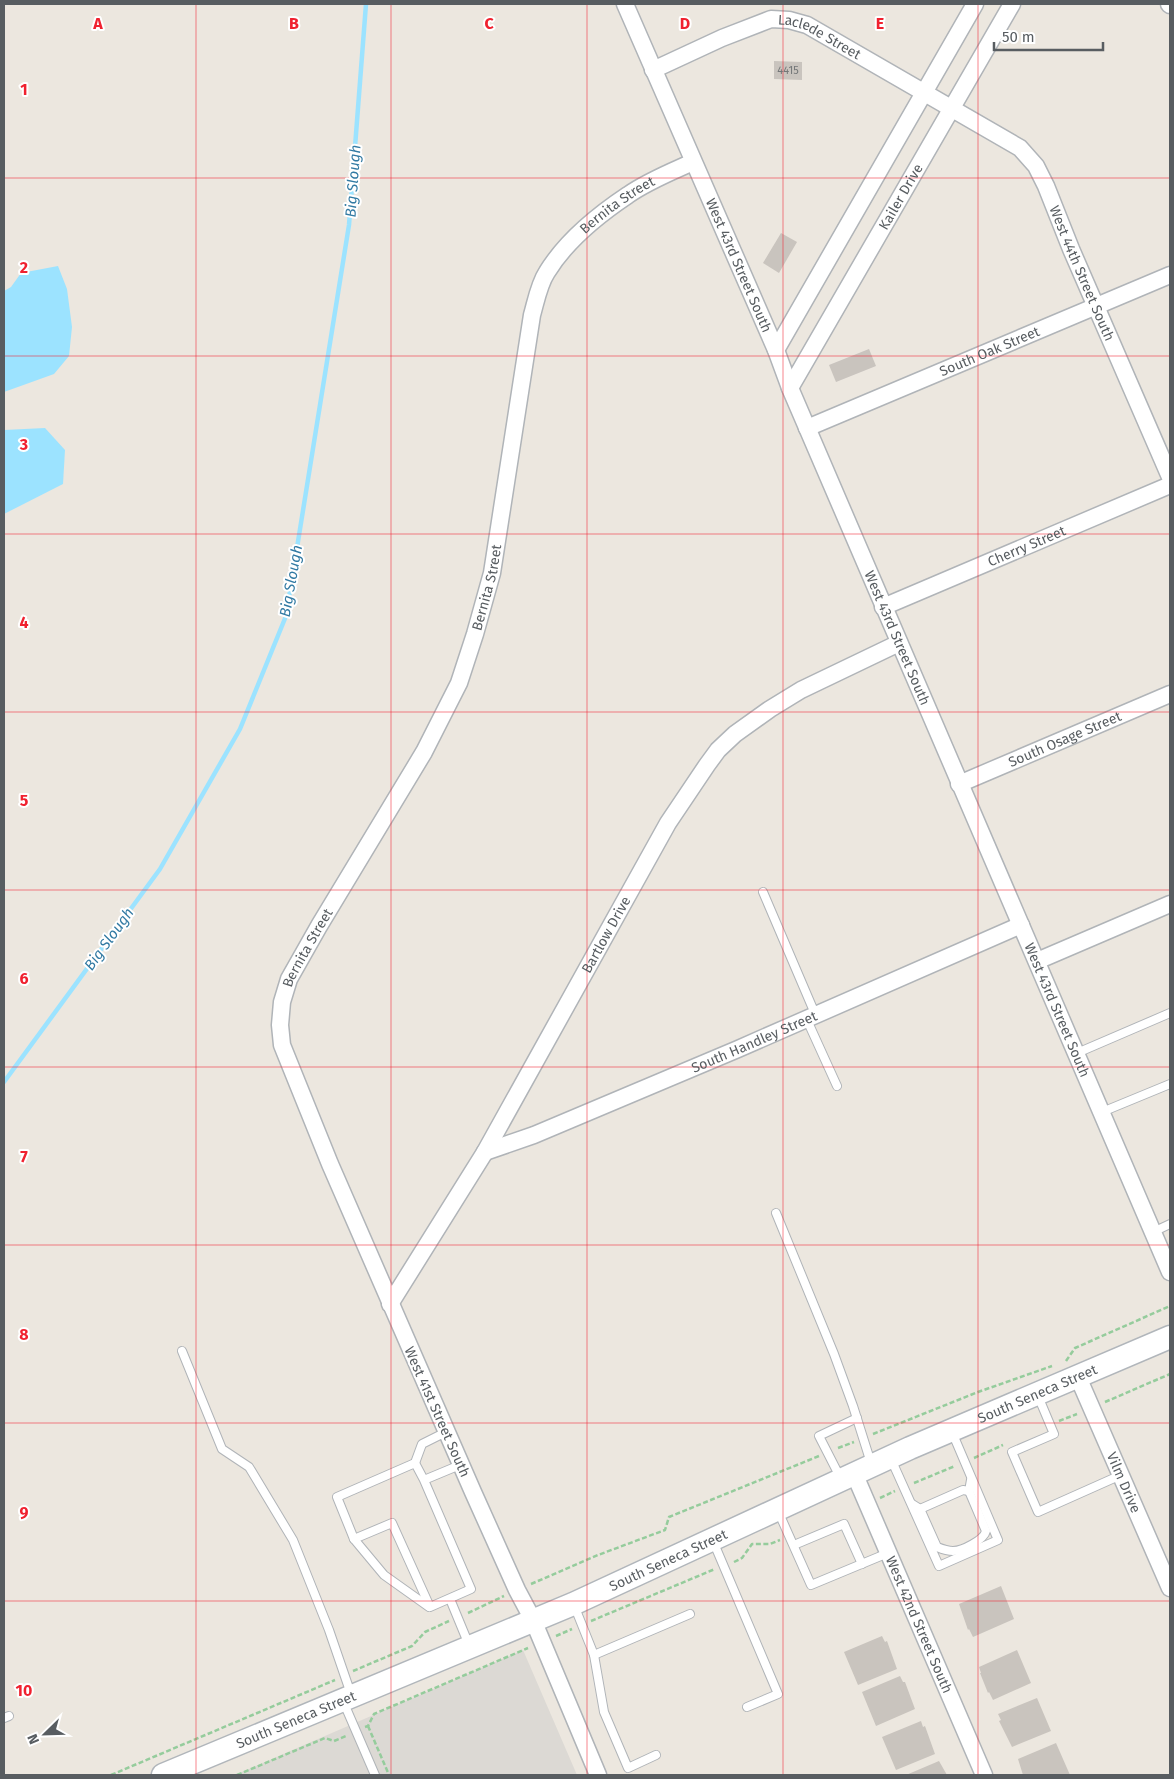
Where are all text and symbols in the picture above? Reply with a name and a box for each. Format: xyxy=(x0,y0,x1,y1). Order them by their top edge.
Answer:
street label: Laclede Street xyxy=(778,11,865,63)
text: A xyxy=(92,14,103,33)
text: B xyxy=(289,14,299,33)
text: C xyxy=(484,14,494,33)
text: D xyxy=(680,14,690,33)
text: E xyxy=(876,14,884,33)
scale bar xyxy=(994,20,1103,52)
text: 50 m xyxy=(1002,28,1035,46)
house number: 4415 xyxy=(777,64,799,77)
text: 1 xyxy=(20,80,28,99)
water label: Big Slough xyxy=(341,144,365,218)
street label: Kailer Drive xyxy=(875,161,926,233)
street label: Bernita Street xyxy=(576,172,658,237)
street label: West 43rd Street South xyxy=(702,195,776,335)
street label: West 44th Street South xyxy=(1046,203,1118,343)
text: 2 xyxy=(20,258,28,277)
street label: South Oak Street xyxy=(937,322,1043,380)
text: 3 xyxy=(19,435,28,454)
street label: Cherry Street xyxy=(985,522,1069,570)
street label: Bernita Street xyxy=(468,542,505,632)
water label: Big Slough xyxy=(276,544,306,618)
street label: West 43rd Street South xyxy=(861,568,934,708)
text: 4 xyxy=(19,613,29,632)
street label: South Osage Street xyxy=(1006,707,1125,770)
text: 5 xyxy=(20,791,29,810)
street label: Bartlow Drive xyxy=(578,893,634,976)
water label: Big Slough xyxy=(80,904,138,974)
street label: Bernita Street xyxy=(279,904,337,989)
street label: West 43rd Street South xyxy=(1021,940,1094,1080)
text: 6 xyxy=(19,969,29,988)
street label: South Handley Street xyxy=(689,1007,820,1076)
text: 7 xyxy=(20,1147,28,1166)
text: 8 xyxy=(19,1325,29,1344)
street label: West 41st Street South xyxy=(401,1344,473,1480)
street label: South Seneca Street xyxy=(975,1360,1100,1427)
street label: Vilm Drive xyxy=(1103,1449,1145,1515)
text: 9 xyxy=(20,1503,29,1522)
street label: South Seneca Street xyxy=(606,1525,731,1595)
street label: West 42nd Street South xyxy=(882,1553,956,1696)
text: 10 xyxy=(16,1681,32,1700)
street label: South Seneca Street xyxy=(234,1687,359,1752)
north arrow xyxy=(20,1709,70,1759)
text: N xyxy=(24,1731,43,1746)

